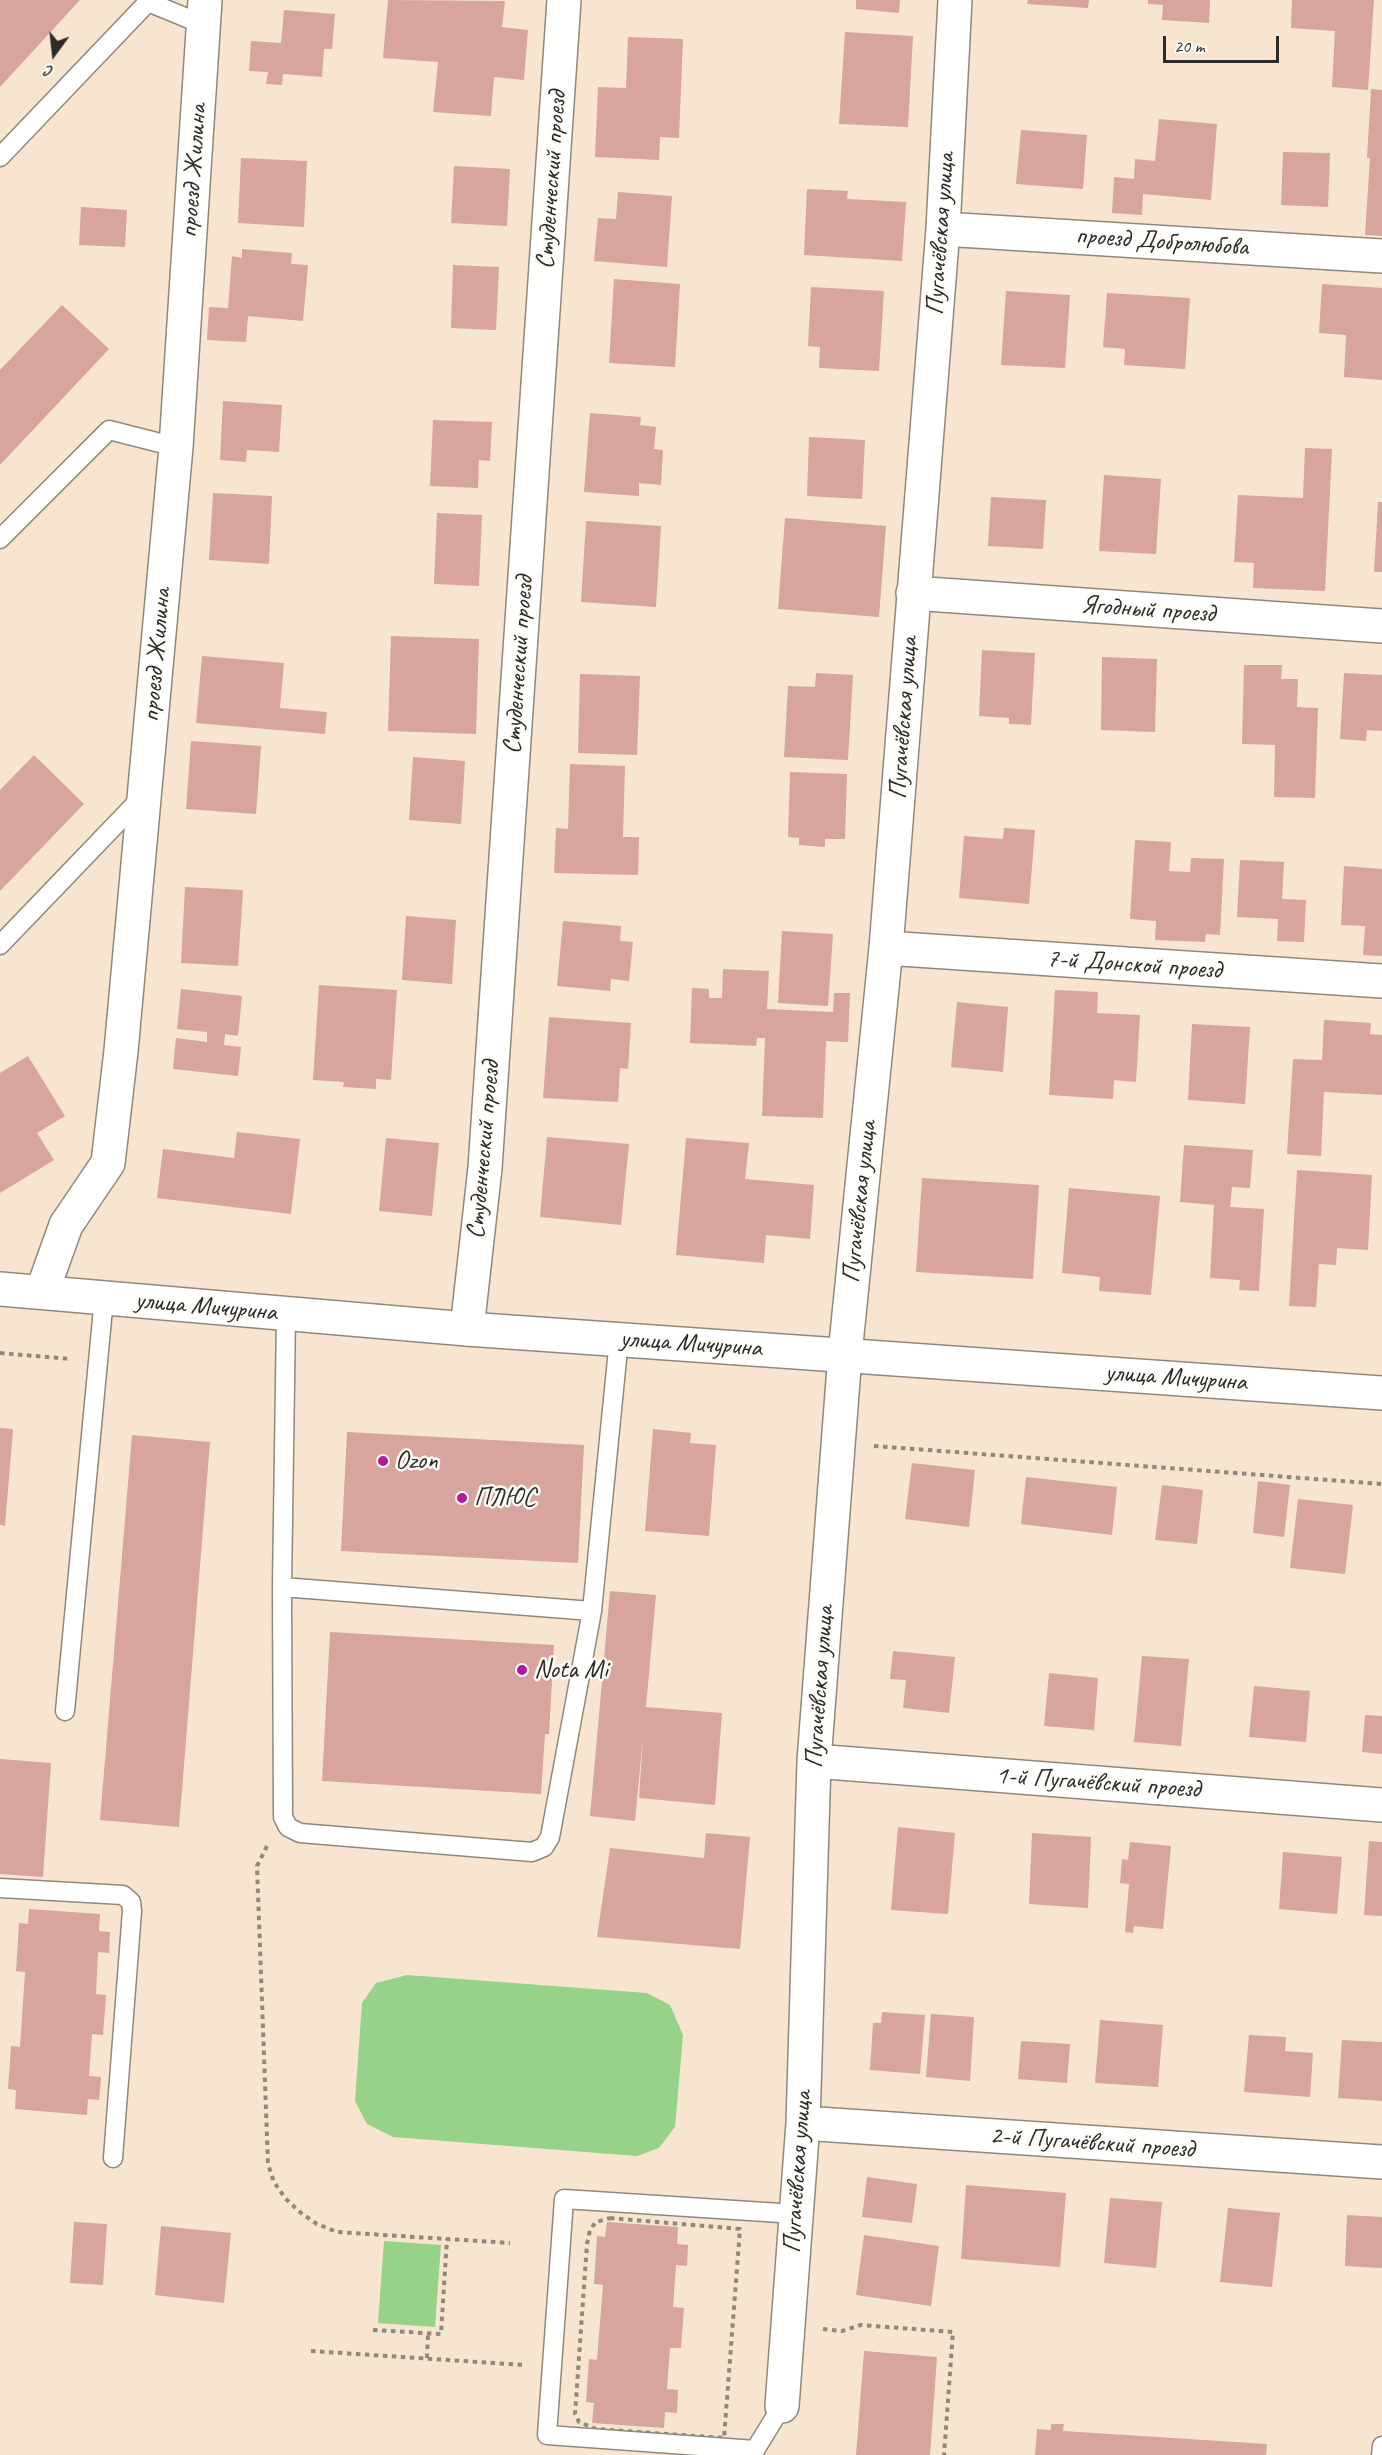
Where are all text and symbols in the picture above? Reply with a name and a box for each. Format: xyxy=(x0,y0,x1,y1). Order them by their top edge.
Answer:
north arrow xyxy=(24,24,84,84)
scale bar xyxy=(1166,24,1282,62)
text: 20 m xyxy=(1174,35,1205,57)
text: С xyxy=(43,61,56,82)
street label: Студенческий проезд xyxy=(530,90,574,270)
street label: проезд Жилина xyxy=(174,103,214,239)
street label: Пугачёвская улица xyxy=(920,152,962,316)
street label: проезд Добролюбова xyxy=(1075,220,1249,264)
street label: Студенческий проезд xyxy=(497,575,541,755)
street label: проезд Жилина xyxy=(136,587,178,723)
street label: Ягодный проезд xyxy=(1080,590,1216,630)
street label: Пугачёвская улица xyxy=(883,636,925,800)
street label: 7-й Донской проезд xyxy=(1046,943,1222,987)
street label: Студенческий проезд xyxy=(461,1060,507,1240)
street label: Пугачёвская улица xyxy=(836,1120,884,1284)
street label: улица Мичурина xyxy=(134,1285,278,1329)
street label: улица Мичурина xyxy=(619,1323,763,1365)
street label: улица Мичурина xyxy=(1104,1357,1248,1399)
place label: Ozon xyxy=(395,1445,438,1477)
marker: Ozon xyxy=(376,1454,390,1468)
place label: ПЛЮС xyxy=(474,1482,536,1514)
marker: ПЛЮС xyxy=(455,1491,469,1505)
street label: Пугачёвская улица xyxy=(799,1605,841,1769)
place label: Nota Mi xyxy=(534,1654,608,1686)
marker: Nota Mi xyxy=(515,1663,529,1677)
street label: 1-й Пугачёвский проезд xyxy=(995,1760,1201,1806)
street label: Пугачёвская улица xyxy=(777,2090,819,2254)
street label: 2-й Пугачёвский проезд xyxy=(989,2120,1195,2166)

